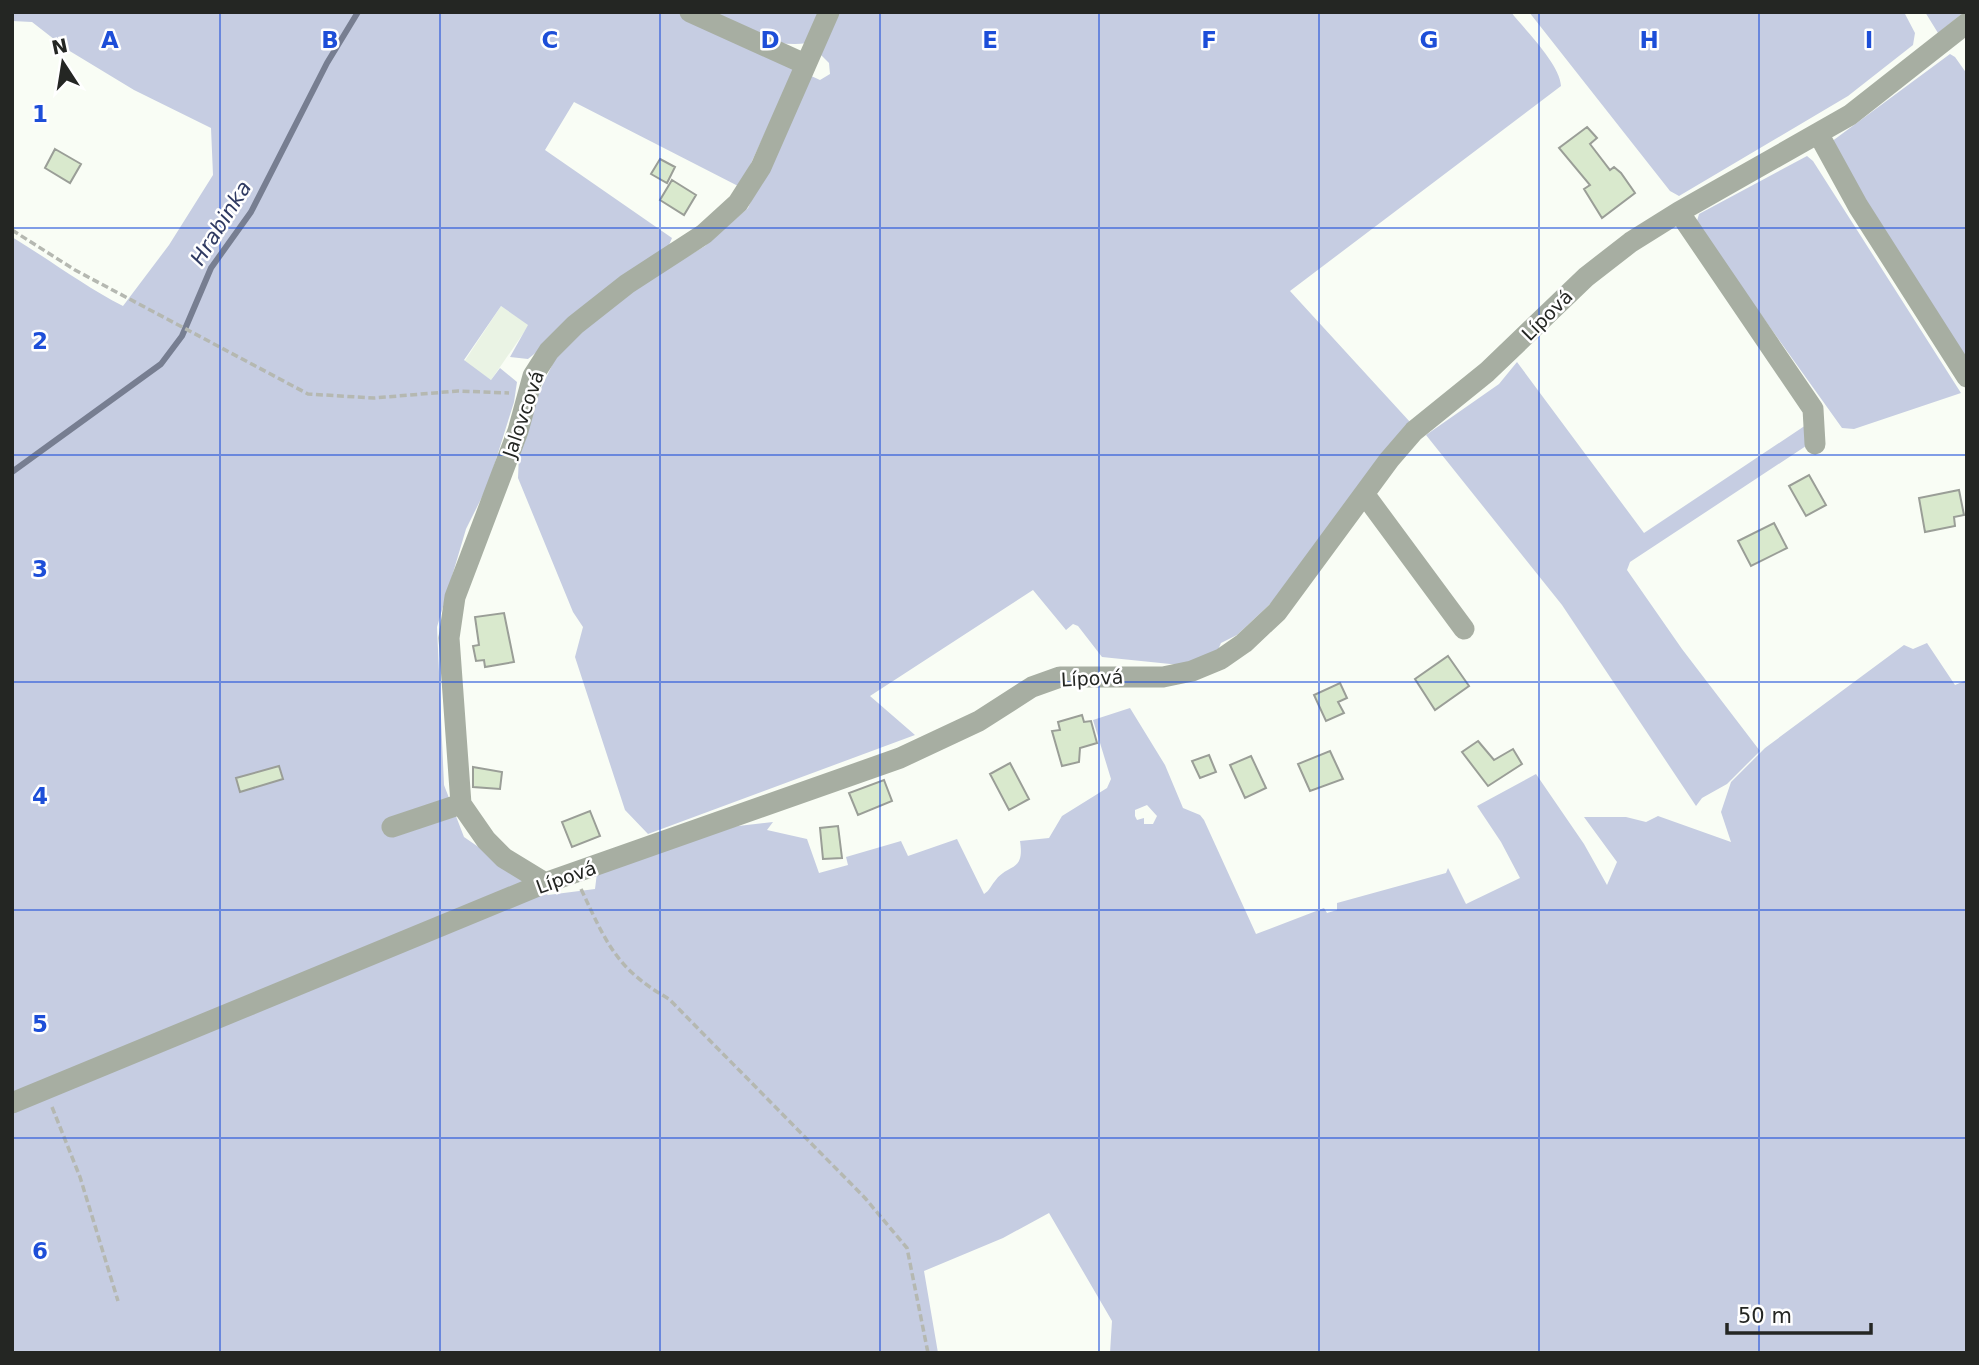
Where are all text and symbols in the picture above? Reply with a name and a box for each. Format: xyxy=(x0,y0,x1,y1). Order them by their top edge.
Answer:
text: A xyxy=(101,27,119,53)
text: B xyxy=(321,27,339,53)
text: C xyxy=(542,27,558,53)
text: D xyxy=(760,27,780,53)
text: E xyxy=(982,27,998,53)
text: F xyxy=(1201,27,1217,53)
text: G xyxy=(1420,27,1438,53)
text: H xyxy=(1639,27,1659,53)
text: I xyxy=(1865,27,1873,53)
north arrow xyxy=(28,28,98,98)
text: N xyxy=(49,34,70,59)
text: 1 xyxy=(32,101,48,127)
water label: Hrabinka xyxy=(186,176,256,270)
street label: Lípová xyxy=(1517,285,1577,345)
text: 2 xyxy=(32,328,48,354)
street label: Jalovcová xyxy=(498,368,548,461)
text: 3 xyxy=(32,556,48,582)
street label: Lípová xyxy=(1060,665,1124,691)
text: 4 xyxy=(32,783,48,809)
street label: Lípová xyxy=(533,856,599,898)
text: 5 xyxy=(32,1011,48,1037)
text: 6 xyxy=(32,1238,48,1264)
scale bar xyxy=(1727,1292,1870,1336)
text: 50 m xyxy=(1738,1304,1792,1328)

